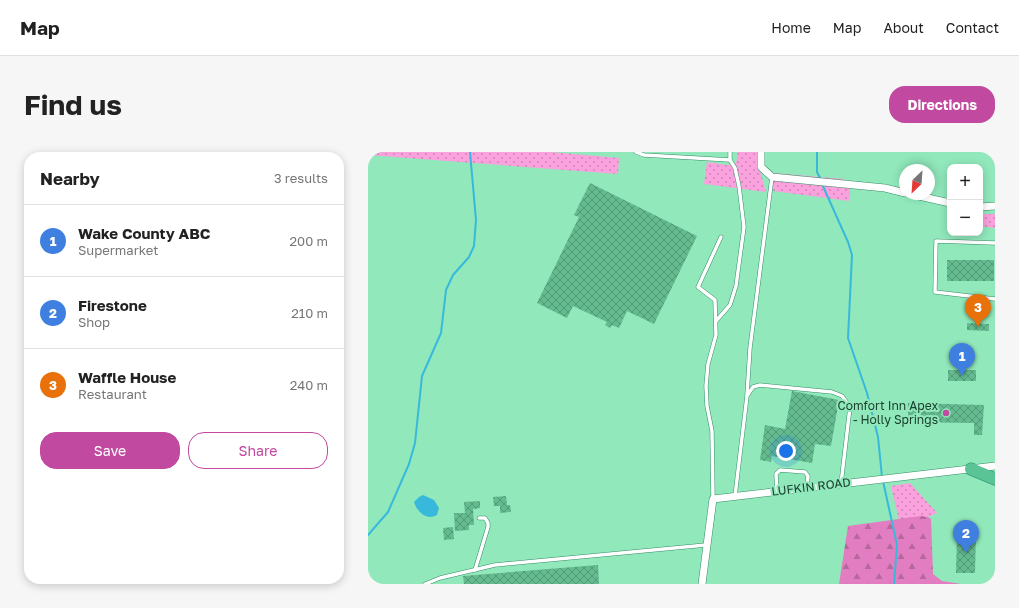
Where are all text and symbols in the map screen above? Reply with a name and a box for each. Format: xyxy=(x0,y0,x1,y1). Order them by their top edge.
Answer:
text: Map xyxy=(20,16,60,39)
text: Home xyxy=(771,19,811,36)
text: Map xyxy=(833,19,861,36)
text: About xyxy=(883,19,924,36)
text: Contact xyxy=(946,19,999,36)
button: Directions xyxy=(889,86,995,123)
text: Find us xyxy=(24,88,122,121)
north arrow xyxy=(899,164,935,200)
map controls xyxy=(947,164,983,236)
button: + xyxy=(947,164,983,200)
text: Nearby xyxy=(40,168,100,189)
text: 3 results xyxy=(274,170,328,186)
button: − xyxy=(947,200,983,236)
text: Wake County ABC xyxy=(78,224,210,242)
text: 1 xyxy=(50,233,56,249)
text: 200 m xyxy=(290,233,328,249)
text: Supermarket xyxy=(78,242,159,258)
pin: 3 xyxy=(965,294,991,327)
text: Firestone xyxy=(78,296,147,314)
text: 2 xyxy=(49,305,57,321)
text: 210 m xyxy=(291,305,328,321)
text: Shop xyxy=(78,314,110,330)
pin: 1 xyxy=(949,343,975,376)
text: Waffle House xyxy=(78,368,176,386)
text: 3 xyxy=(49,377,57,393)
text: 240 m xyxy=(290,377,328,393)
text: Restaurant xyxy=(78,386,147,402)
place label: Comfort Inn Apex - Holly Springs xyxy=(838,398,938,427)
marker: Comfort Inn Apex - Holly Springs xyxy=(941,408,951,418)
button: Save xyxy=(40,432,180,469)
button: Share xyxy=(188,432,328,469)
your location xyxy=(776,441,796,461)
street label: LUFKIN ROAD xyxy=(770,474,851,499)
pin: 2 xyxy=(953,520,979,553)

